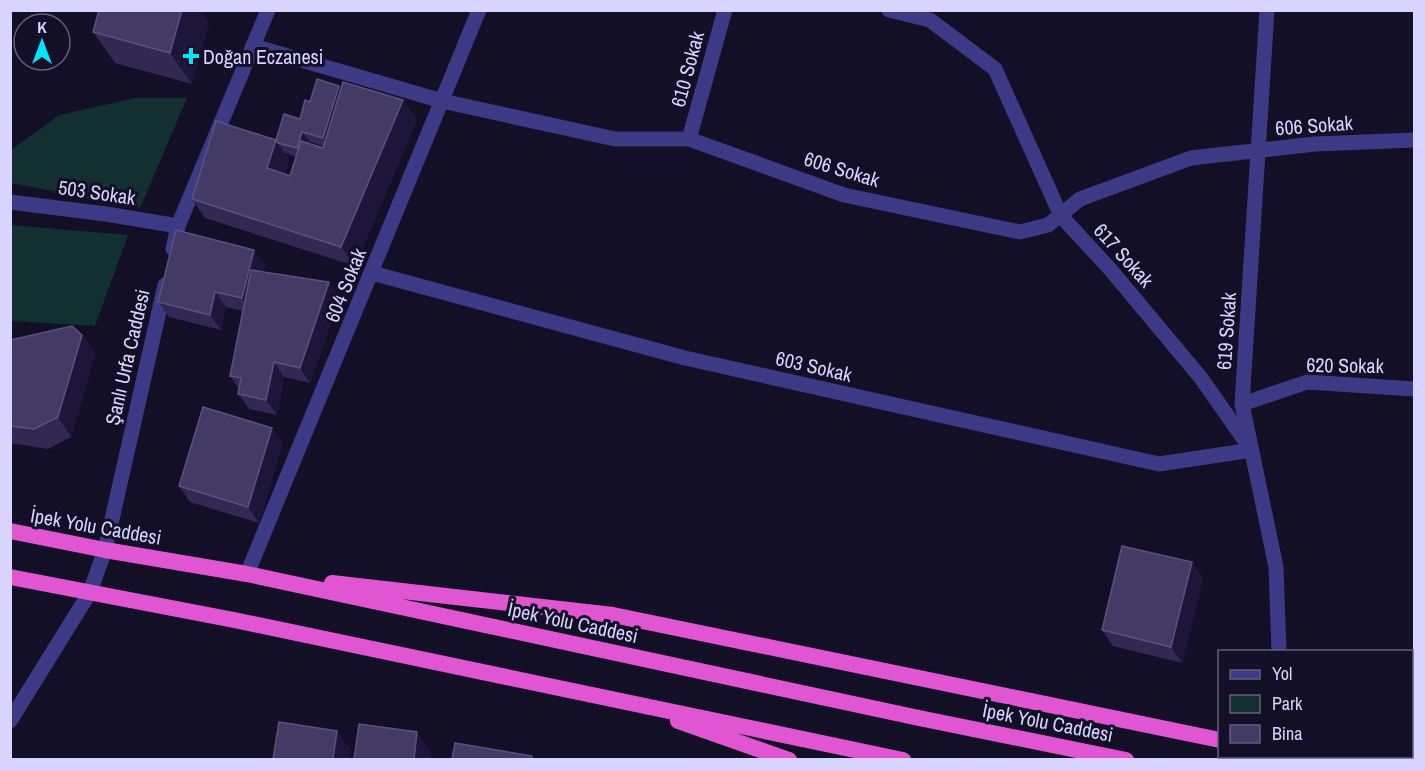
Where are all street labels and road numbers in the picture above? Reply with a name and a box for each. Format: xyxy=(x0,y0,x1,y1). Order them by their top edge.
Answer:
street label: 610 Sokak xyxy=(664,27,710,110)
street label: 606 Sokak xyxy=(1274,109,1354,141)
street label: 606 Sokak xyxy=(801,145,884,193)
street label: 503 Sokak xyxy=(57,173,138,211)
street label: 617 Sokak xyxy=(1088,217,1160,293)
street label: 604 Sokak xyxy=(318,243,372,326)
street label: Şanlı Urfa Caddesi xyxy=(98,286,156,428)
street label: 619 Sokak xyxy=(1210,291,1242,371)
street label: 603 Sokak xyxy=(773,344,856,388)
street label: 620 Sokak xyxy=(1306,351,1385,379)
street label: İpek Yolu Caddesi xyxy=(28,501,164,551)
street label: İpek Yolu Caddesi xyxy=(505,595,641,649)
street label: İpek Yolu Caddesi xyxy=(980,696,1116,748)

